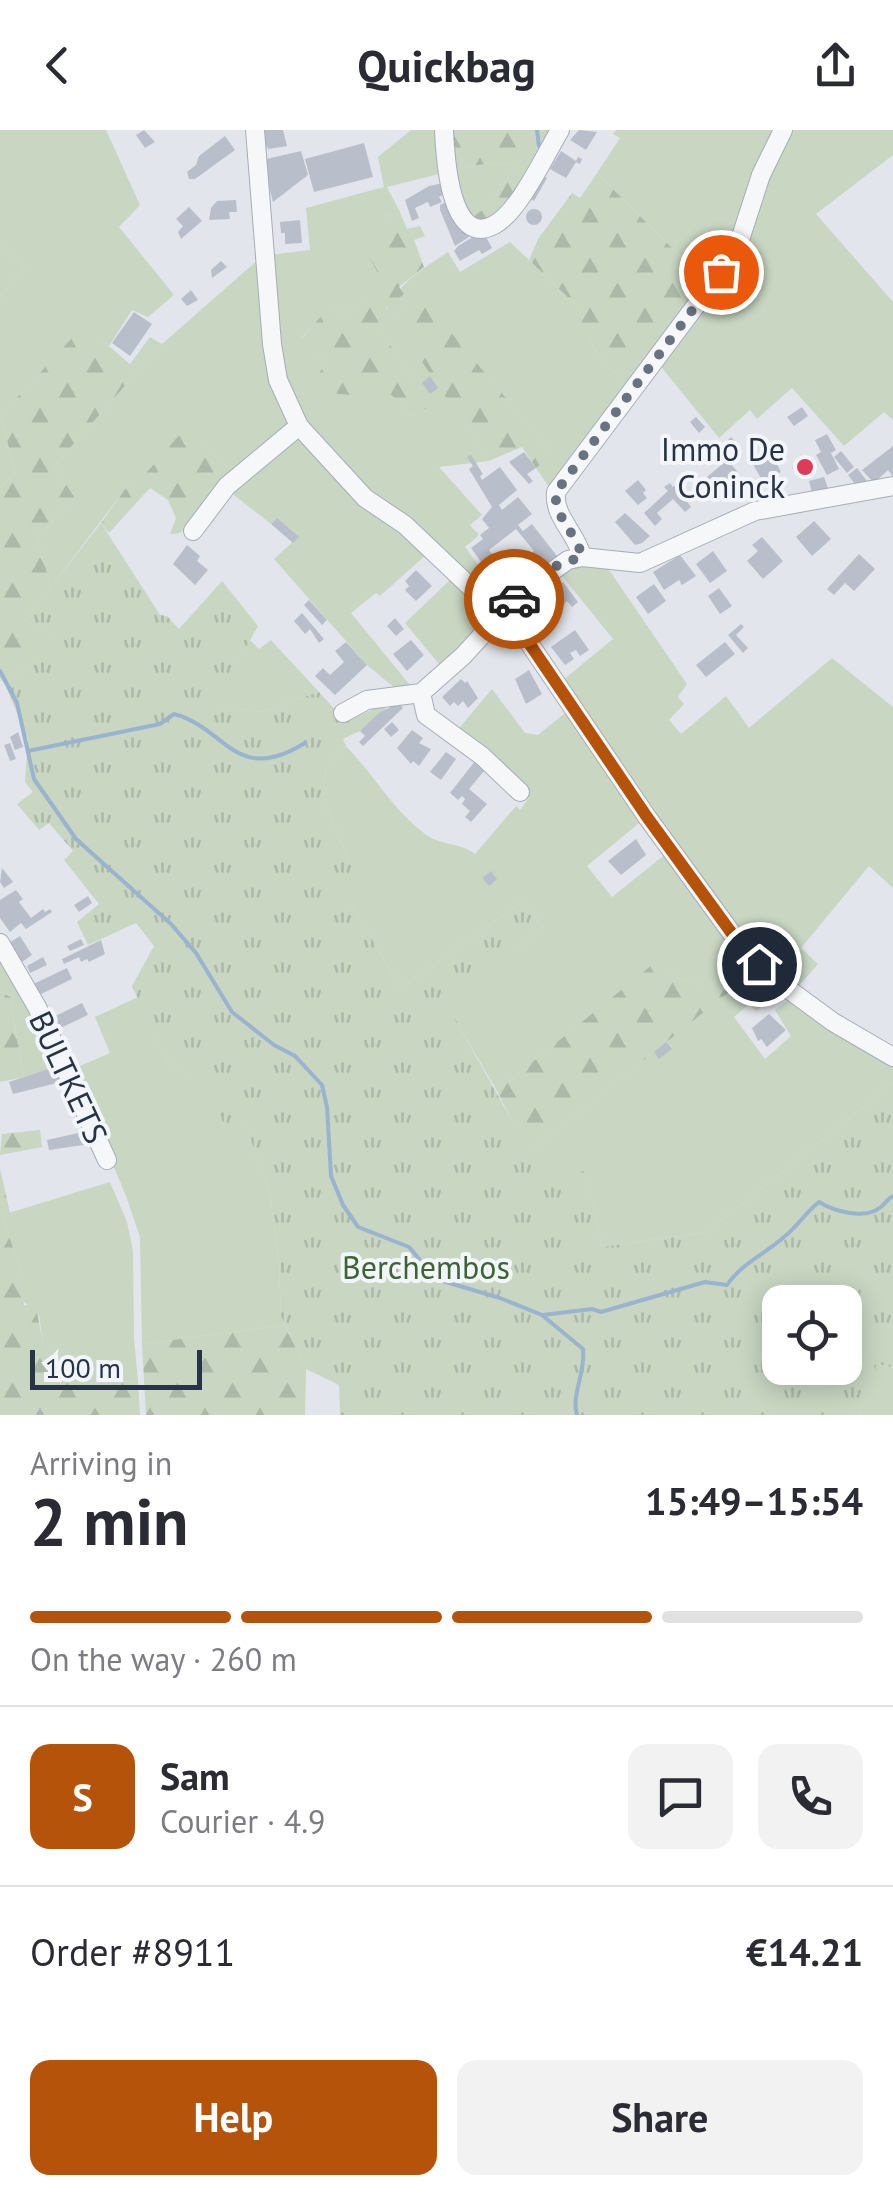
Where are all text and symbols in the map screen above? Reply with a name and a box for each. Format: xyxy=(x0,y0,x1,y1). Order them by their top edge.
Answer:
text: Quickbag xyxy=(357,36,536,94)
icon: back xyxy=(30,38,85,93)
icon: share xyxy=(808,38,863,93)
pin xyxy=(679,230,764,315)
icon: bag xyxy=(694,245,749,300)
place label: Immo De Coninck xyxy=(661,428,786,507)
marker: Immo De Coninck xyxy=(794,456,816,478)
courier xyxy=(464,549,564,649)
icon: car xyxy=(487,572,542,627)
pin xyxy=(717,922,802,1007)
icon: home xyxy=(732,937,787,992)
street label: BULTKETS xyxy=(20,1004,118,1150)
park label: Berchembos xyxy=(342,1246,510,1288)
map controls xyxy=(762,1285,862,1385)
button: locate xyxy=(762,1285,862,1385)
scale bar xyxy=(30,1345,202,1390)
text: 100 m xyxy=(45,1349,121,1386)
text: Arriving in xyxy=(30,1442,172,1484)
text: 15:49–15:54 xyxy=(645,1476,863,1525)
text: 2 min xyxy=(30,1479,189,1563)
text: On the way · 260 m xyxy=(30,1638,297,1680)
button: chat xyxy=(628,1744,733,1849)
button: phone xyxy=(758,1744,863,1849)
text: Sam xyxy=(160,1751,230,1800)
text: S xyxy=(72,1772,93,1821)
text: Courier · 4.9 xyxy=(160,1800,326,1842)
text: Order #8911 xyxy=(30,1927,235,1976)
text: €14.21 xyxy=(746,1927,863,1976)
button: Help xyxy=(30,2060,437,2175)
button: Share xyxy=(457,2060,863,2175)

